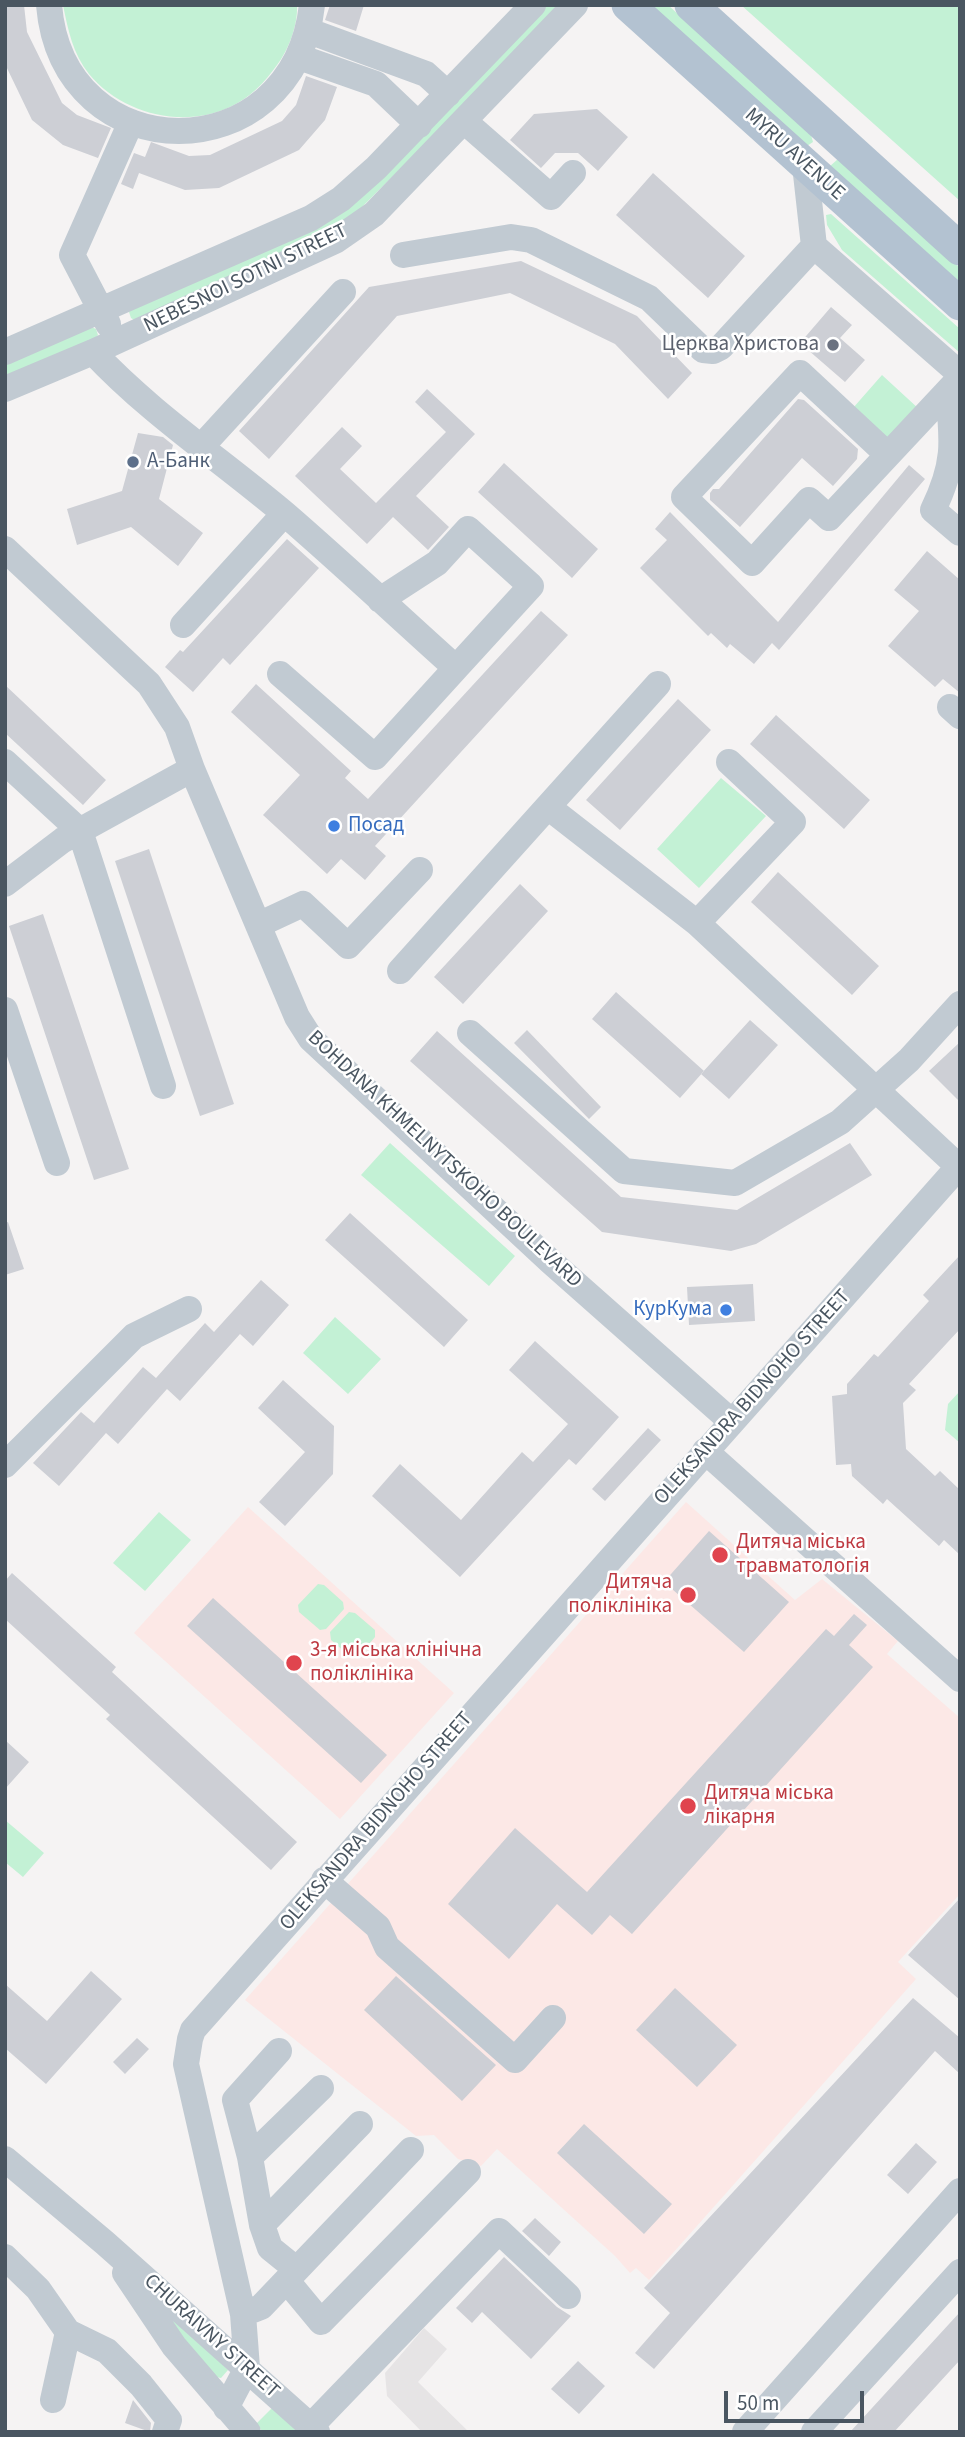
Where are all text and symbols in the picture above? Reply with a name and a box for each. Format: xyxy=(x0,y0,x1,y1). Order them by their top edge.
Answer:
street label: MYRU AVENUE xyxy=(739,103,849,207)
street label: NEBESNOI SOTNI STREET xyxy=(140,219,352,339)
place label: Церква Христова xyxy=(662,332,819,358)
marker: Церква Христова xyxy=(825,337,841,353)
place label: А-Банк xyxy=(147,449,210,475)
marker: А-Банк xyxy=(125,454,141,470)
place label: Посад xyxy=(348,813,404,839)
marker: Посад xyxy=(326,818,342,834)
street label: BOHDANA KHMELNYTSKOHO BOULEVARD xyxy=(302,1026,586,1294)
street label: OLEKSANDRA BIDNOHO STREET xyxy=(650,1285,856,1511)
place label: КурКума xyxy=(633,1297,712,1323)
marker: КурКума xyxy=(718,1302,734,1318)
place label: Дитяча міська травматологія xyxy=(736,1530,870,1580)
marker: Дитяча міська травматологія xyxy=(710,1545,730,1565)
place label: Дитяча поліклініка xyxy=(568,1570,672,1620)
marker: Дитяча поліклініка xyxy=(678,1585,698,1605)
place label: 3-я міська клінічна поліклініка xyxy=(310,1638,482,1688)
marker: 3-я міська клінічна поліклініка xyxy=(284,1653,304,1673)
street label: OLEKSANDRA BIDNOHO STREET xyxy=(275,1708,479,1936)
place label: Дитяча міська лікарня xyxy=(704,1781,834,1831)
marker: Дитяча міська лікарня xyxy=(678,1796,698,1816)
street label: CHURAIVNY STREET xyxy=(138,2269,284,2405)
scale bar xyxy=(727,2378,867,2422)
text: 50 m xyxy=(737,2388,779,2418)

